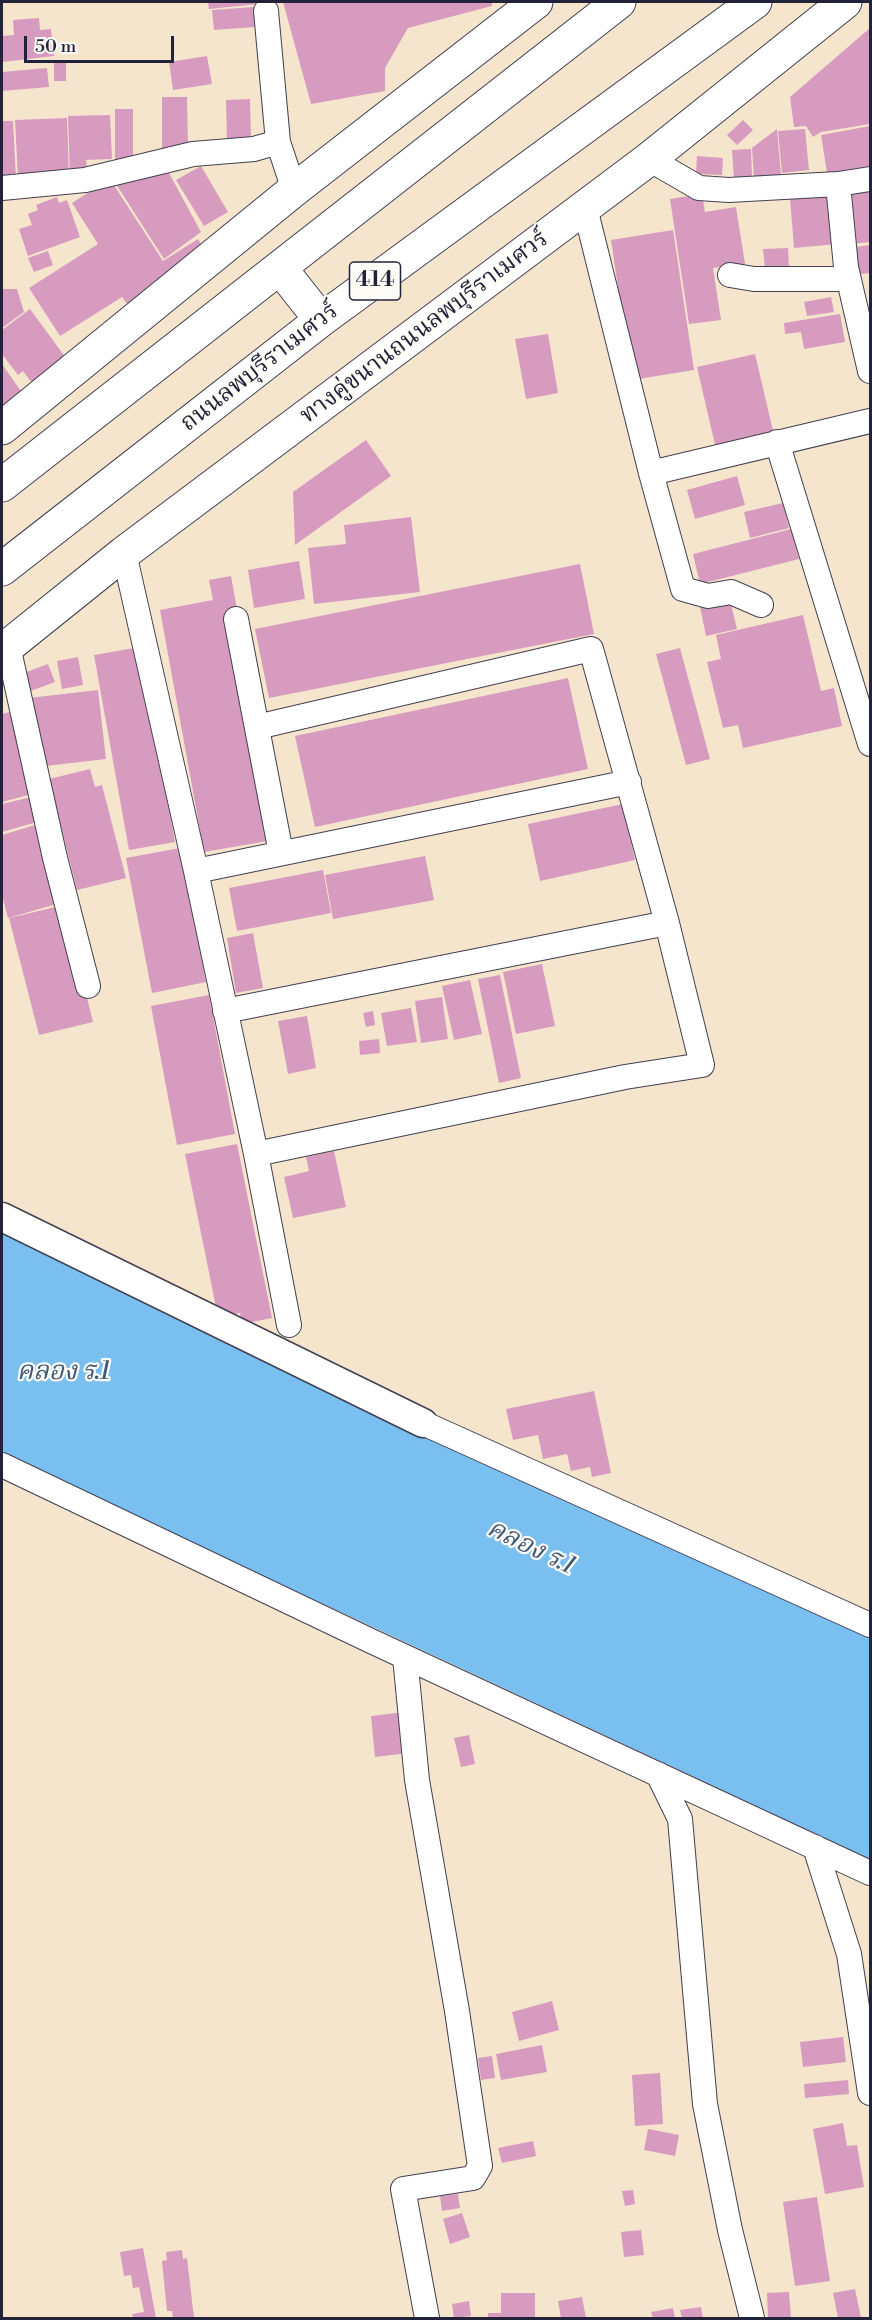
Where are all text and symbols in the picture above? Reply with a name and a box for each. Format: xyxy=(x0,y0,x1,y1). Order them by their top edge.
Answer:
scale bar xyxy=(27,24,177,62)
text: 50 m xyxy=(35,35,76,58)
street label: ทางคู่ขนานถนนลพบุรีราเมศวร์ xyxy=(295,225,555,431)
road number: 414 xyxy=(350,262,400,300)
street label: ถนนลพบุรีราเมศวร์ xyxy=(175,297,345,439)
water label: คลอง ร.1 xyxy=(17,1357,109,1389)
water label: คลอง ร.1 xyxy=(482,1514,578,1582)

